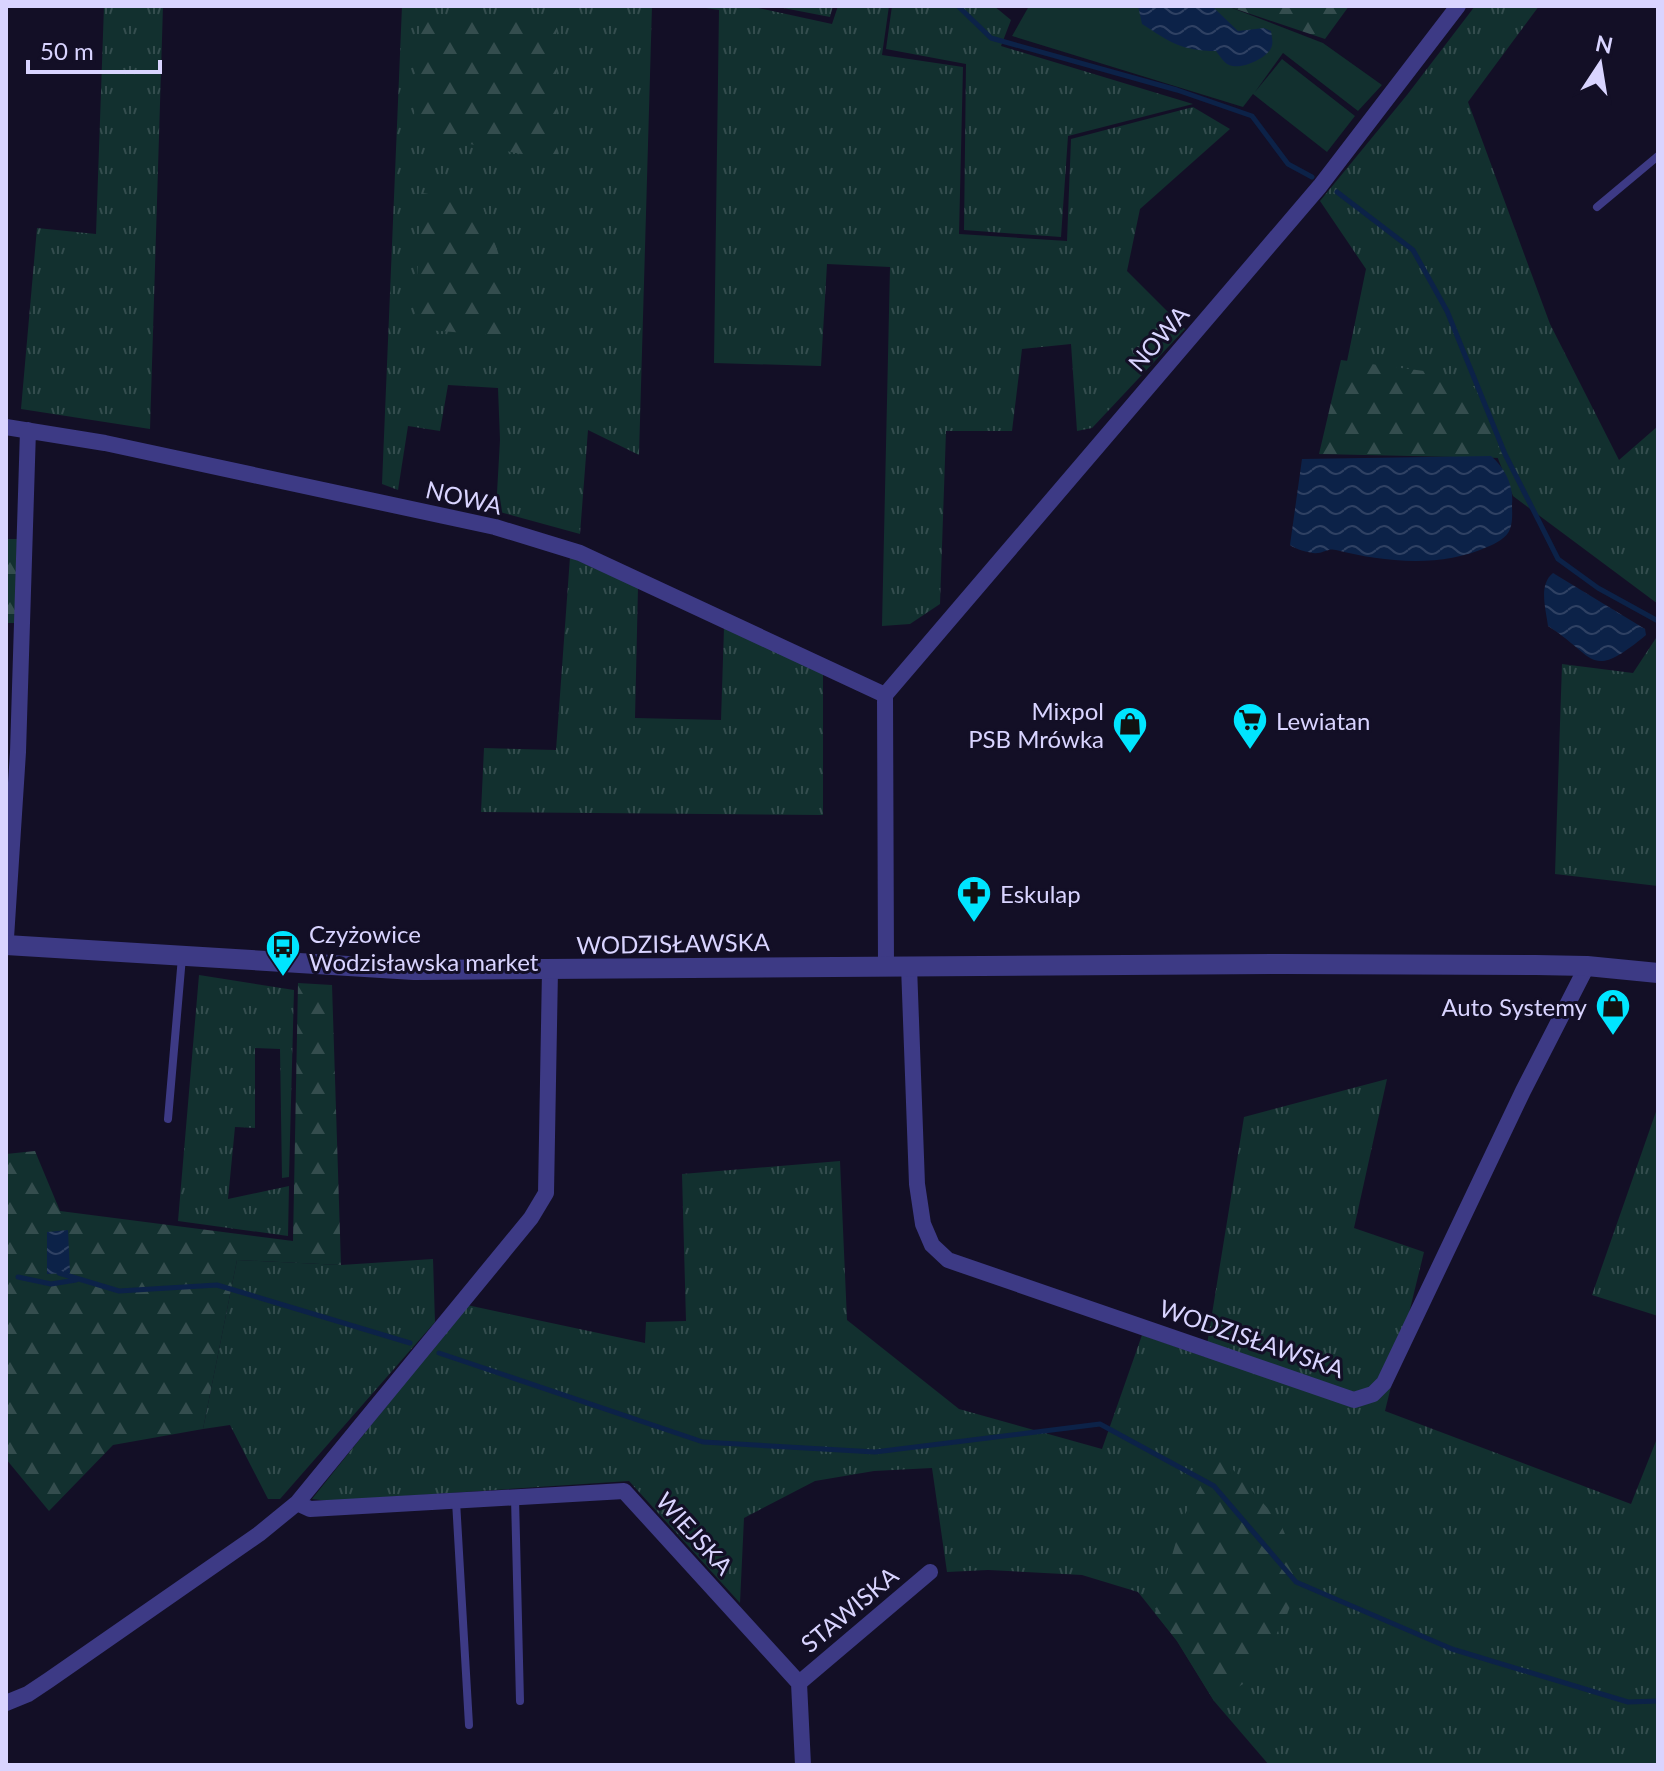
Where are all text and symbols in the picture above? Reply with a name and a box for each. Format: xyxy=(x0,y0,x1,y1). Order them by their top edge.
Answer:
scale bar xyxy=(28,24,160,74)
north arrow xyxy=(1560,24,1640,104)
text: N xyxy=(1593,29,1615,59)
text: 50 m xyxy=(40,36,94,65)
street label: NOWA xyxy=(1122,299,1195,377)
street label: NOWA xyxy=(423,474,506,520)
place label: Mixpol PSB Mrówka xyxy=(968,696,1104,753)
supermarket icon: Lewiatan xyxy=(1231,701,1269,751)
shop icon: Mixpol PSB Mrówka xyxy=(1111,705,1149,755)
place label: Lewiatan xyxy=(1276,706,1370,735)
pharmacy icon: Eskulap xyxy=(955,874,993,924)
place label: Eskulap xyxy=(1000,879,1081,908)
place label: Czyżowice Wodzisławska market xyxy=(309,919,539,976)
street label: WODZISŁAWSKA xyxy=(576,927,771,959)
bus stop icon: Czyżowice Wodzisławska market xyxy=(264,928,302,978)
shop icon: Auto Systemy xyxy=(1594,987,1632,1037)
place label: Auto Systemy xyxy=(1441,992,1588,1021)
street label: WODZISŁAWSKA xyxy=(1156,1293,1349,1383)
street label: WIEJSKA xyxy=(651,1486,740,1581)
street label: STAWISKA xyxy=(795,1560,904,1658)

